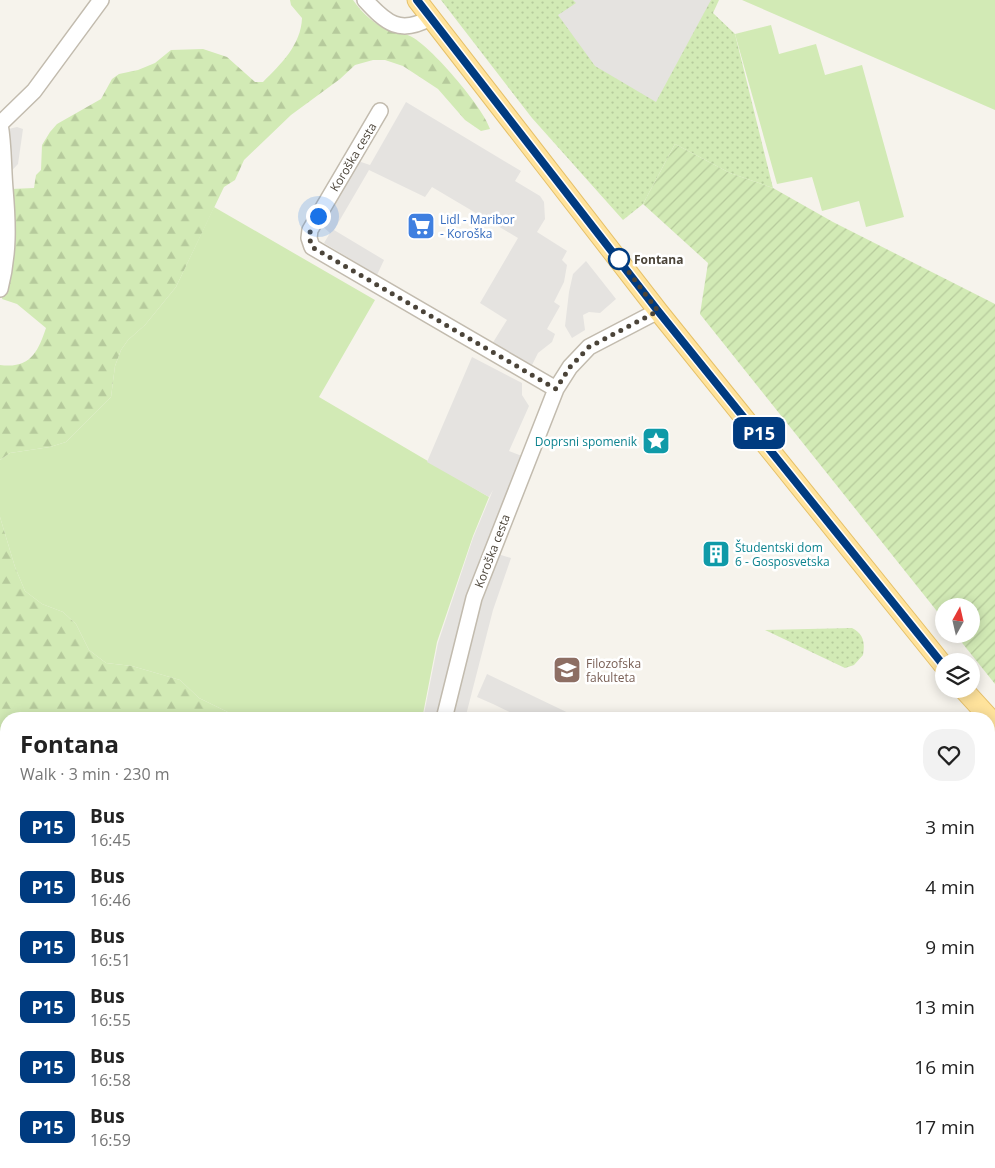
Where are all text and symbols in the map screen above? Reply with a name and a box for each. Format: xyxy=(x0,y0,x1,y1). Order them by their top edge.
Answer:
street label: Koroška cesta xyxy=(326,119,380,195)
your location xyxy=(306,204,331,229)
supermarket icon: Lidl - Maribor - Koroška xyxy=(406,211,436,241)
place label: Lidl - Maribor - Koroška xyxy=(440,211,515,242)
marker: Fontana xyxy=(608,248,630,270)
place label: Fontana xyxy=(634,251,684,268)
line badge: P15 xyxy=(730,417,788,449)
text: P15 xyxy=(743,421,775,445)
place icon: Doprsni spomenik xyxy=(641,426,671,456)
place label: Doprsni spomenik xyxy=(535,433,638,450)
street label: Koroška cesta xyxy=(470,512,514,590)
building icon: Študentski dom 6 - Gosposvetska xyxy=(701,539,731,569)
place label: Študentski dom 6 - Gosposvetska xyxy=(735,539,830,570)
north arrow xyxy=(935,598,980,642)
map controls xyxy=(935,598,980,698)
button: layers xyxy=(935,653,980,698)
school or university icon: Filozofska fakulteta xyxy=(552,655,582,685)
place label: Filozofska fakulteta xyxy=(586,655,641,686)
text: Fontana xyxy=(20,727,119,760)
button: heart xyxy=(923,729,975,781)
text: Walk · 3 min · 230 m xyxy=(20,763,170,785)
text: Bus xyxy=(90,803,125,829)
text: 3 min xyxy=(925,814,975,840)
text: P15 xyxy=(32,815,63,839)
text: 16:45 xyxy=(90,829,131,851)
text: Bus xyxy=(90,863,125,889)
text: 4 min xyxy=(925,874,975,900)
text: P15 xyxy=(32,875,63,899)
text: 16:46 xyxy=(90,889,131,911)
text: Bus xyxy=(90,923,125,949)
text: 9 min xyxy=(925,934,975,960)
text: P15 xyxy=(32,935,63,959)
text: 16:51 xyxy=(90,949,131,971)
text: Bus xyxy=(90,983,125,1009)
text: 13 min xyxy=(914,994,975,1020)
text: P15 xyxy=(32,995,63,1019)
text: 16:55 xyxy=(90,1009,131,1031)
text: Bus xyxy=(90,1043,125,1069)
text: 16 min xyxy=(914,1054,975,1080)
text: P15 xyxy=(32,1055,63,1079)
text: 16:58 xyxy=(90,1069,131,1091)
text: Bus xyxy=(90,1103,125,1129)
text: 17 min xyxy=(914,1114,975,1140)
text: P15 xyxy=(32,1115,63,1139)
text: 16:59 xyxy=(90,1129,131,1151)

